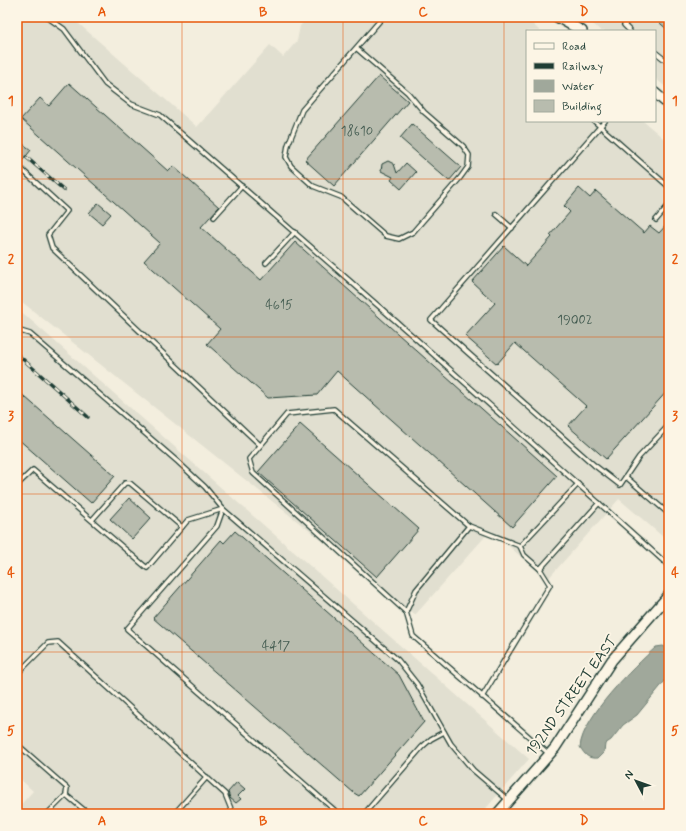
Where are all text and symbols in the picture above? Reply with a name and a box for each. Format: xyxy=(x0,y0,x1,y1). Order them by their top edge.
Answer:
text: A xyxy=(98,4,106,21)
text: B xyxy=(259,4,268,21)
text: C xyxy=(418,4,428,21)
text: D xyxy=(580,4,589,21)
legend xyxy=(526,30,656,122)
text: Road xyxy=(562,39,586,55)
text: Railway xyxy=(562,59,604,75)
text: Water xyxy=(562,79,594,95)
text: 1 xyxy=(8,93,14,110)
text: 1 xyxy=(672,93,678,110)
text: Building xyxy=(562,99,602,116)
house number: 18610 xyxy=(341,123,373,140)
text: 2 xyxy=(8,251,15,268)
text: 2 xyxy=(672,251,679,268)
house number: 4615 xyxy=(265,297,293,314)
house number: 19002 xyxy=(557,312,593,329)
text: 3 xyxy=(8,408,14,425)
text: 3 xyxy=(672,408,678,425)
text: 4 xyxy=(7,565,15,582)
text: 4 xyxy=(671,565,679,582)
street label: 192ND STREET EAST xyxy=(522,631,623,760)
house number: 4417 xyxy=(262,638,290,655)
text: 5 xyxy=(7,723,15,740)
text: 5 xyxy=(671,723,679,740)
north arrow xyxy=(616,761,656,801)
text: N xyxy=(622,768,637,782)
text: A xyxy=(98,813,106,830)
text: B xyxy=(259,813,268,830)
text: C xyxy=(418,813,428,830)
text: D xyxy=(580,813,589,830)

